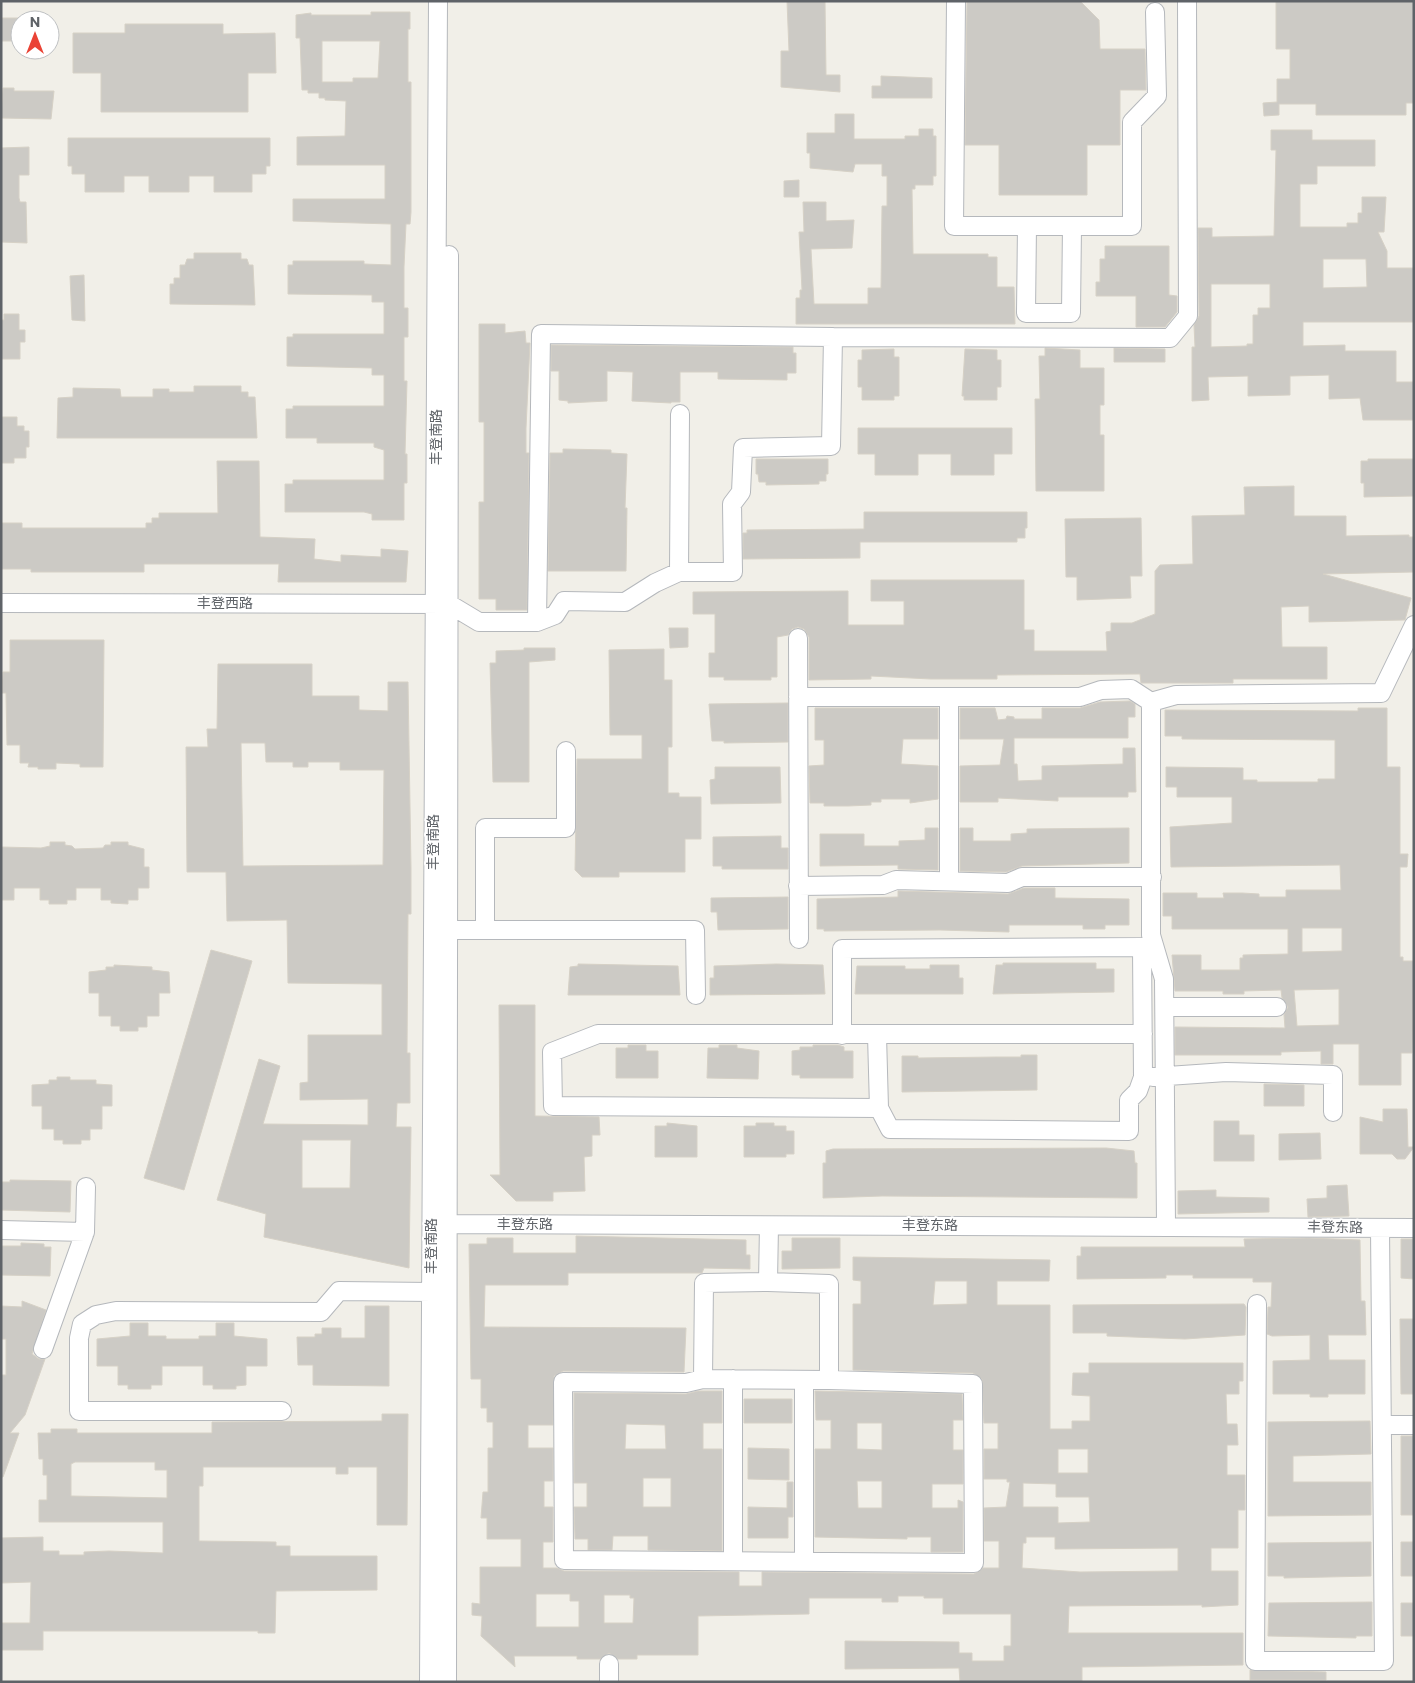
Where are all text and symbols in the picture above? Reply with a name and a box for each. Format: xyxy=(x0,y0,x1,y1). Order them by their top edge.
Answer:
north arrow xyxy=(10,10,60,60)
text: N xyxy=(30,13,40,30)
street label: 丰登南路 xyxy=(427,409,444,465)
street label: 丰登西路 xyxy=(197,594,253,611)
street label: 丰登南路 xyxy=(424,814,441,870)
street label: 丰登东路 xyxy=(497,1215,553,1232)
street label: 丰登东路 xyxy=(902,1216,958,1233)
street label: 丰登南路 xyxy=(422,1218,439,1274)
street label: 丰登东路 xyxy=(1307,1218,1363,1235)

